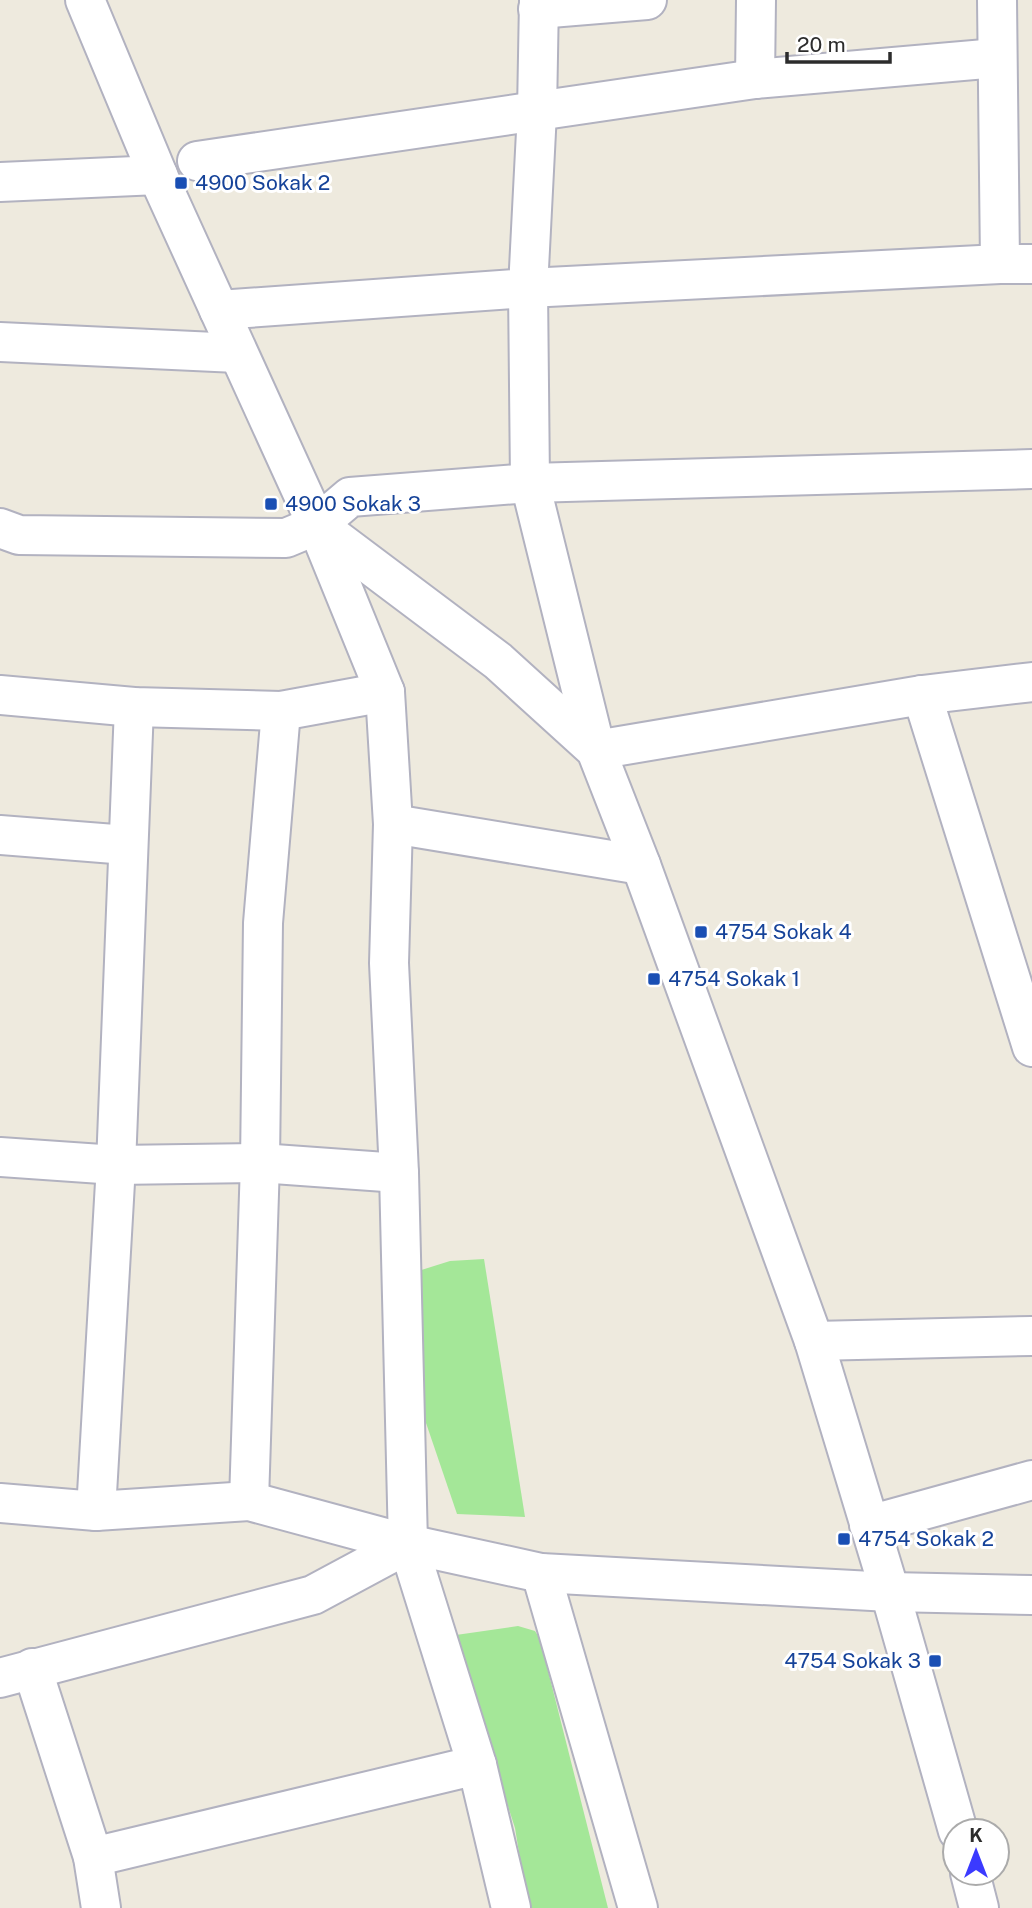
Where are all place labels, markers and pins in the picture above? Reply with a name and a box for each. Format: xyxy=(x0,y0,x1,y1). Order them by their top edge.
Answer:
place label: 4900 Sokak 2 xyxy=(195,170,330,195)
marker: 4900 Sokak 2 xyxy=(173,175,189,191)
place label: 4900 Sokak 3 xyxy=(285,491,421,516)
marker: 4900 Sokak 3 xyxy=(263,496,279,512)
place label: 4754 Sokak 4 xyxy=(715,919,852,944)
marker: 4754 Sokak 4 xyxy=(693,924,709,940)
place label: 4754 Sokak 1 xyxy=(668,966,800,991)
marker: 4754 Sokak 1 xyxy=(646,971,662,987)
place label: 4754 Sokak 2 xyxy=(858,1526,994,1551)
marker: 4754 Sokak 2 xyxy=(836,1531,852,1547)
place label: 4754 Sokak 3 xyxy=(784,1648,921,1673)
marker: 4754 Sokak 3 xyxy=(927,1653,943,1669)

